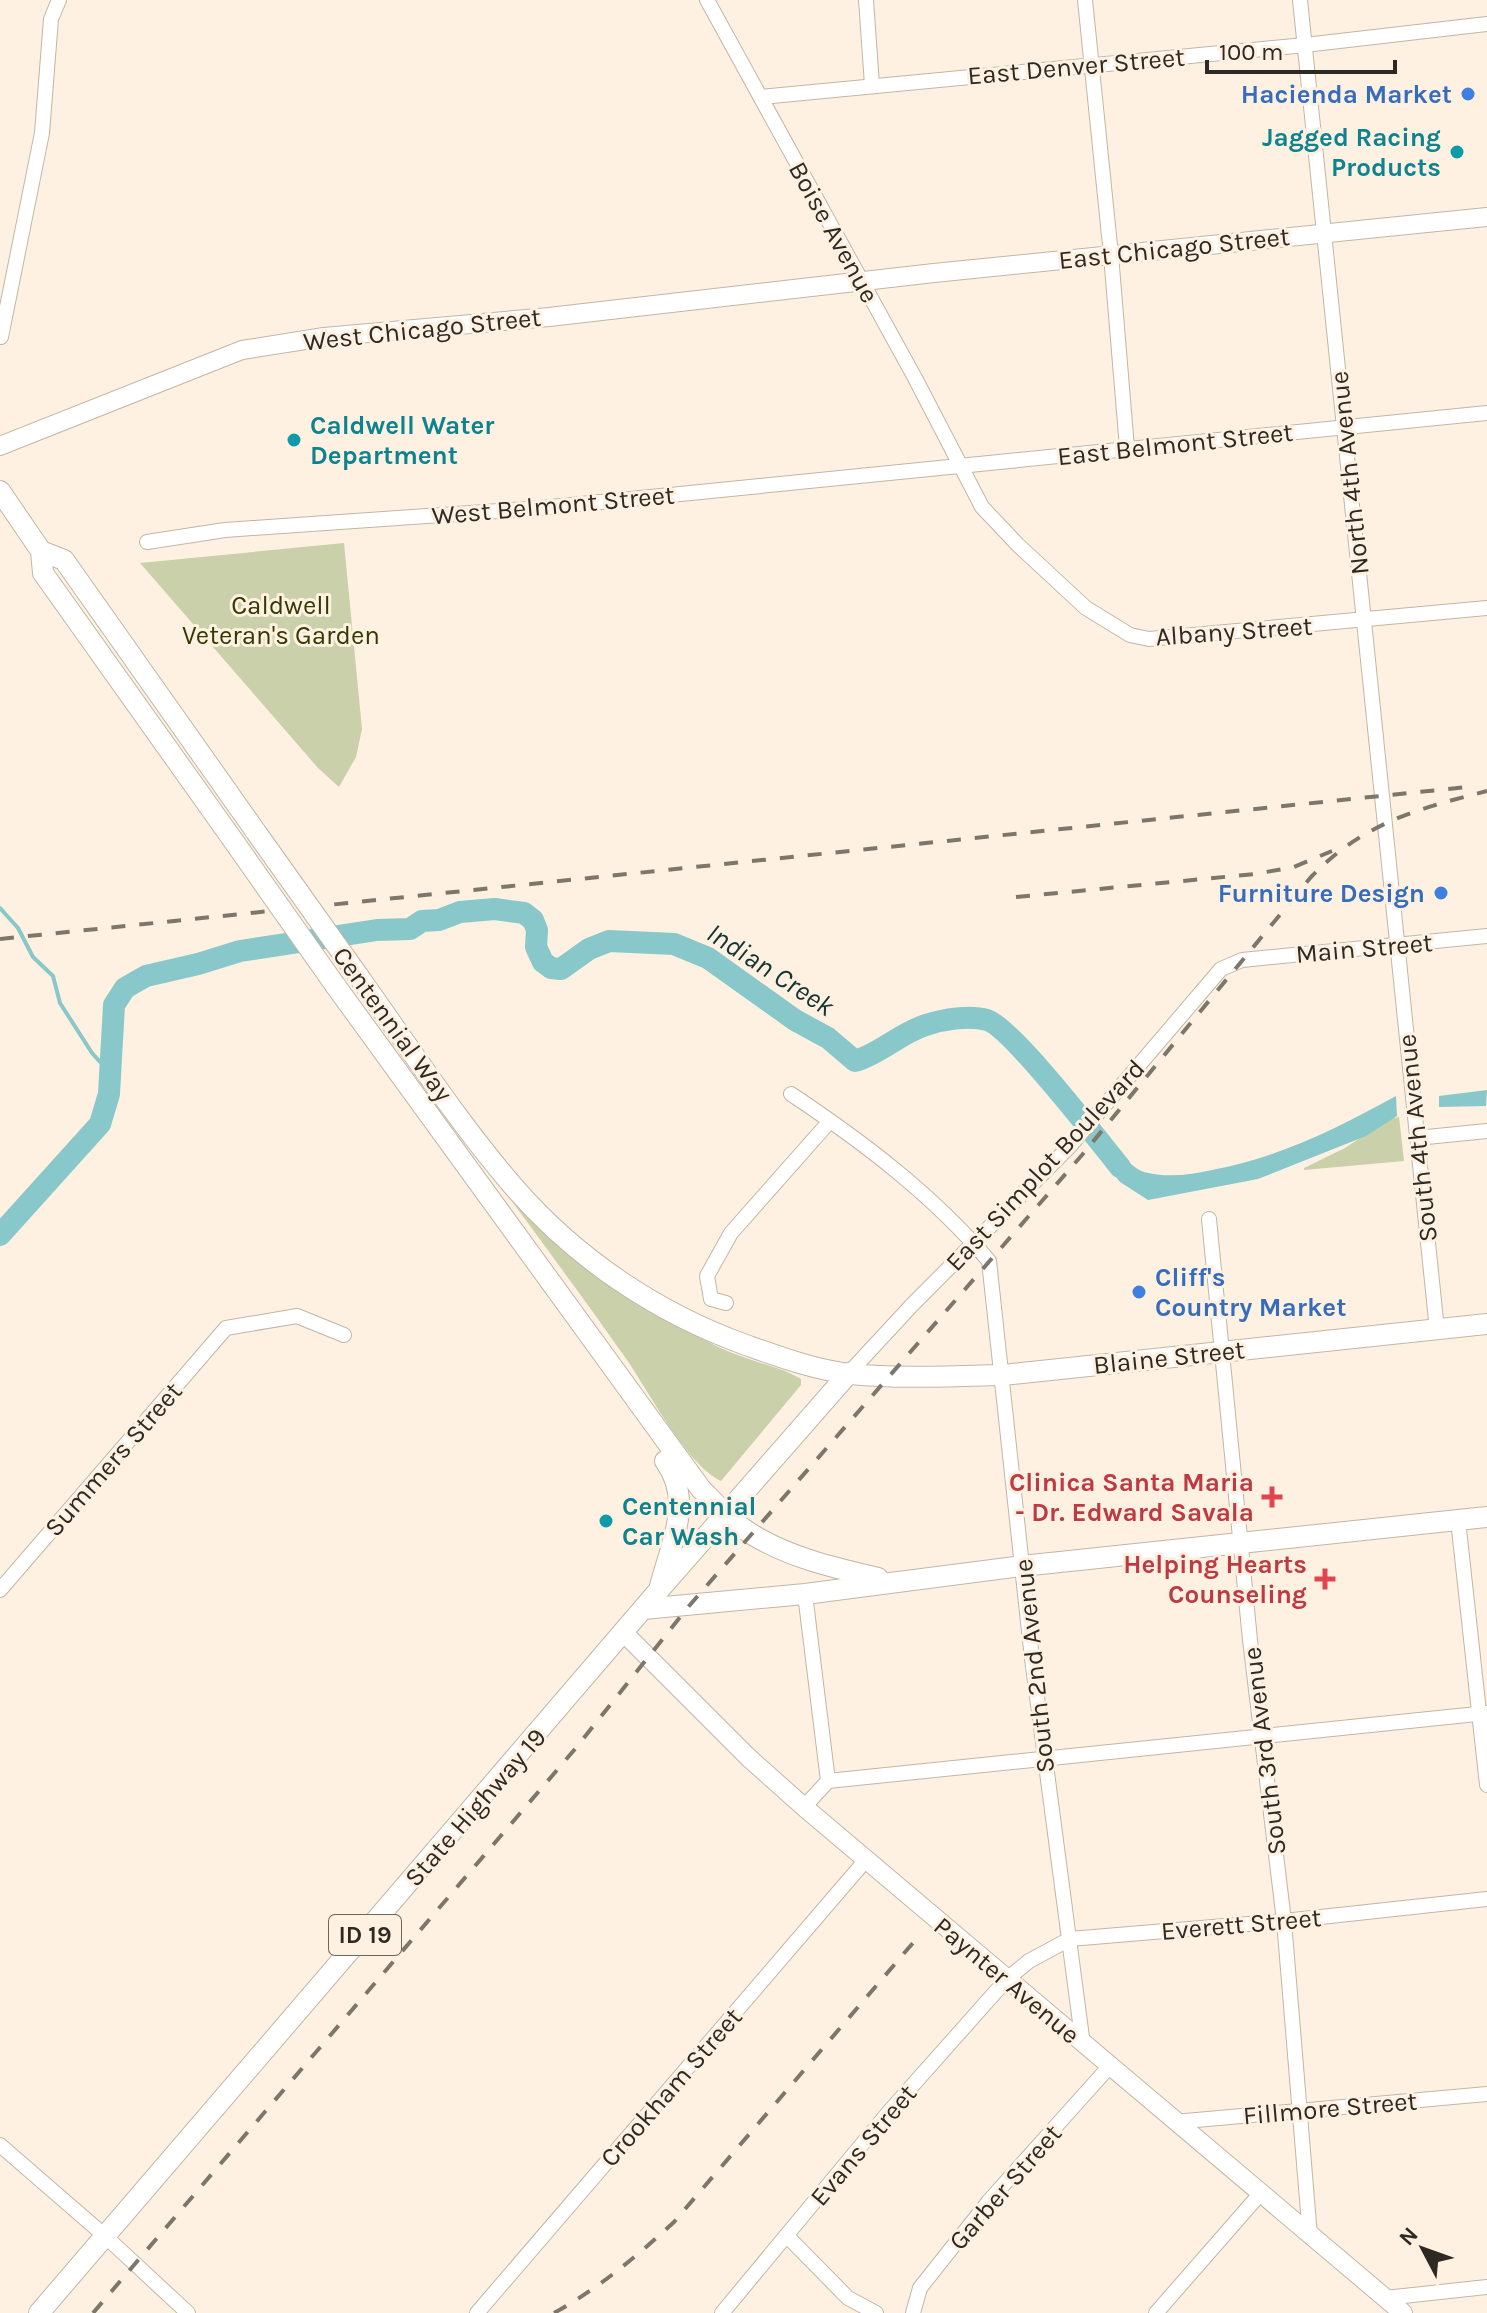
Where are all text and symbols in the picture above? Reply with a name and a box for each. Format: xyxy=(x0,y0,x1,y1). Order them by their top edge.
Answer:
scale bar xyxy=(1207,24,1395,74)
text: 100 m xyxy=(1219,38,1284,66)
street label: East Denver Street xyxy=(966,42,1186,91)
place label: Hacienda Market xyxy=(1241,79,1452,110)
marker: Hacienda Market xyxy=(1459,85,1477,103)
place label: Jagged Racing Products xyxy=(1262,122,1441,183)
marker: Jagged Racing Products xyxy=(1448,143,1466,161)
street label: Boise Avenue xyxy=(782,156,885,308)
street label: East Chicago Street xyxy=(1057,221,1291,276)
street label: West Chicago Street xyxy=(302,302,543,357)
street label: North 4th Avenue xyxy=(1323,370,1376,576)
place label: Caldwell Water Department xyxy=(310,410,495,471)
street label: East Belmont Street xyxy=(1056,417,1295,472)
marker: Caldwell Water Department xyxy=(285,431,303,449)
street label: West Belmont Street xyxy=(430,479,676,532)
park label: Caldwell Veteran's Garden xyxy=(182,590,380,651)
street label: Albany Street xyxy=(1155,611,1314,652)
place label: Furniture Design xyxy=(1218,878,1425,909)
marker: Furniture Design xyxy=(1432,884,1450,902)
water label: Indian Creek xyxy=(701,916,841,1023)
street label: Main Street xyxy=(1294,927,1434,970)
street label: Centennial Way xyxy=(326,941,459,1108)
street label: South 4th Avenue xyxy=(1391,1032,1444,1244)
street label: East Simplot Boulevard xyxy=(939,1053,1151,1278)
place label: Cliff's Country Market xyxy=(1155,1262,1346,1323)
marker: Cliff's Country Market xyxy=(1130,1283,1148,1301)
street label: Blaine Street xyxy=(1092,1334,1247,1381)
street label: Summers Street xyxy=(38,1376,189,1543)
place label: Clinica Santa Maria - Dr. Edward Savala xyxy=(1009,1467,1254,1528)
marker: Clinica Santa Maria - Dr. Edward Savala xyxy=(1261,1486,1283,1508)
place label: Centennial Car Wash xyxy=(622,1491,757,1552)
marker: Centennial Car Wash xyxy=(597,1512,615,1530)
place label: Helping Hearts Counseling xyxy=(1123,1549,1307,1610)
street label: South 2nd Avenue xyxy=(1008,1557,1061,1775)
marker: Helping Hearts Counseling xyxy=(1314,1568,1336,1590)
street label: South 3rd Avenue xyxy=(1236,1645,1293,1857)
street label: State Highway 19 xyxy=(398,1722,553,1893)
street label: Everett Street xyxy=(1160,1902,1323,1947)
street label: Paynter Avenue xyxy=(927,1910,1086,2050)
road number: ID 19 xyxy=(329,1915,401,1955)
street label: Crookham Street xyxy=(594,2001,749,2173)
street label: Evans Street xyxy=(804,2078,923,2212)
street label: Fillmore Street xyxy=(1242,2085,1419,2132)
street label: Garber Street xyxy=(942,2118,1068,2256)
north arrow xyxy=(1383,2209,1463,2289)
text: N xyxy=(1394,2222,1424,2251)

